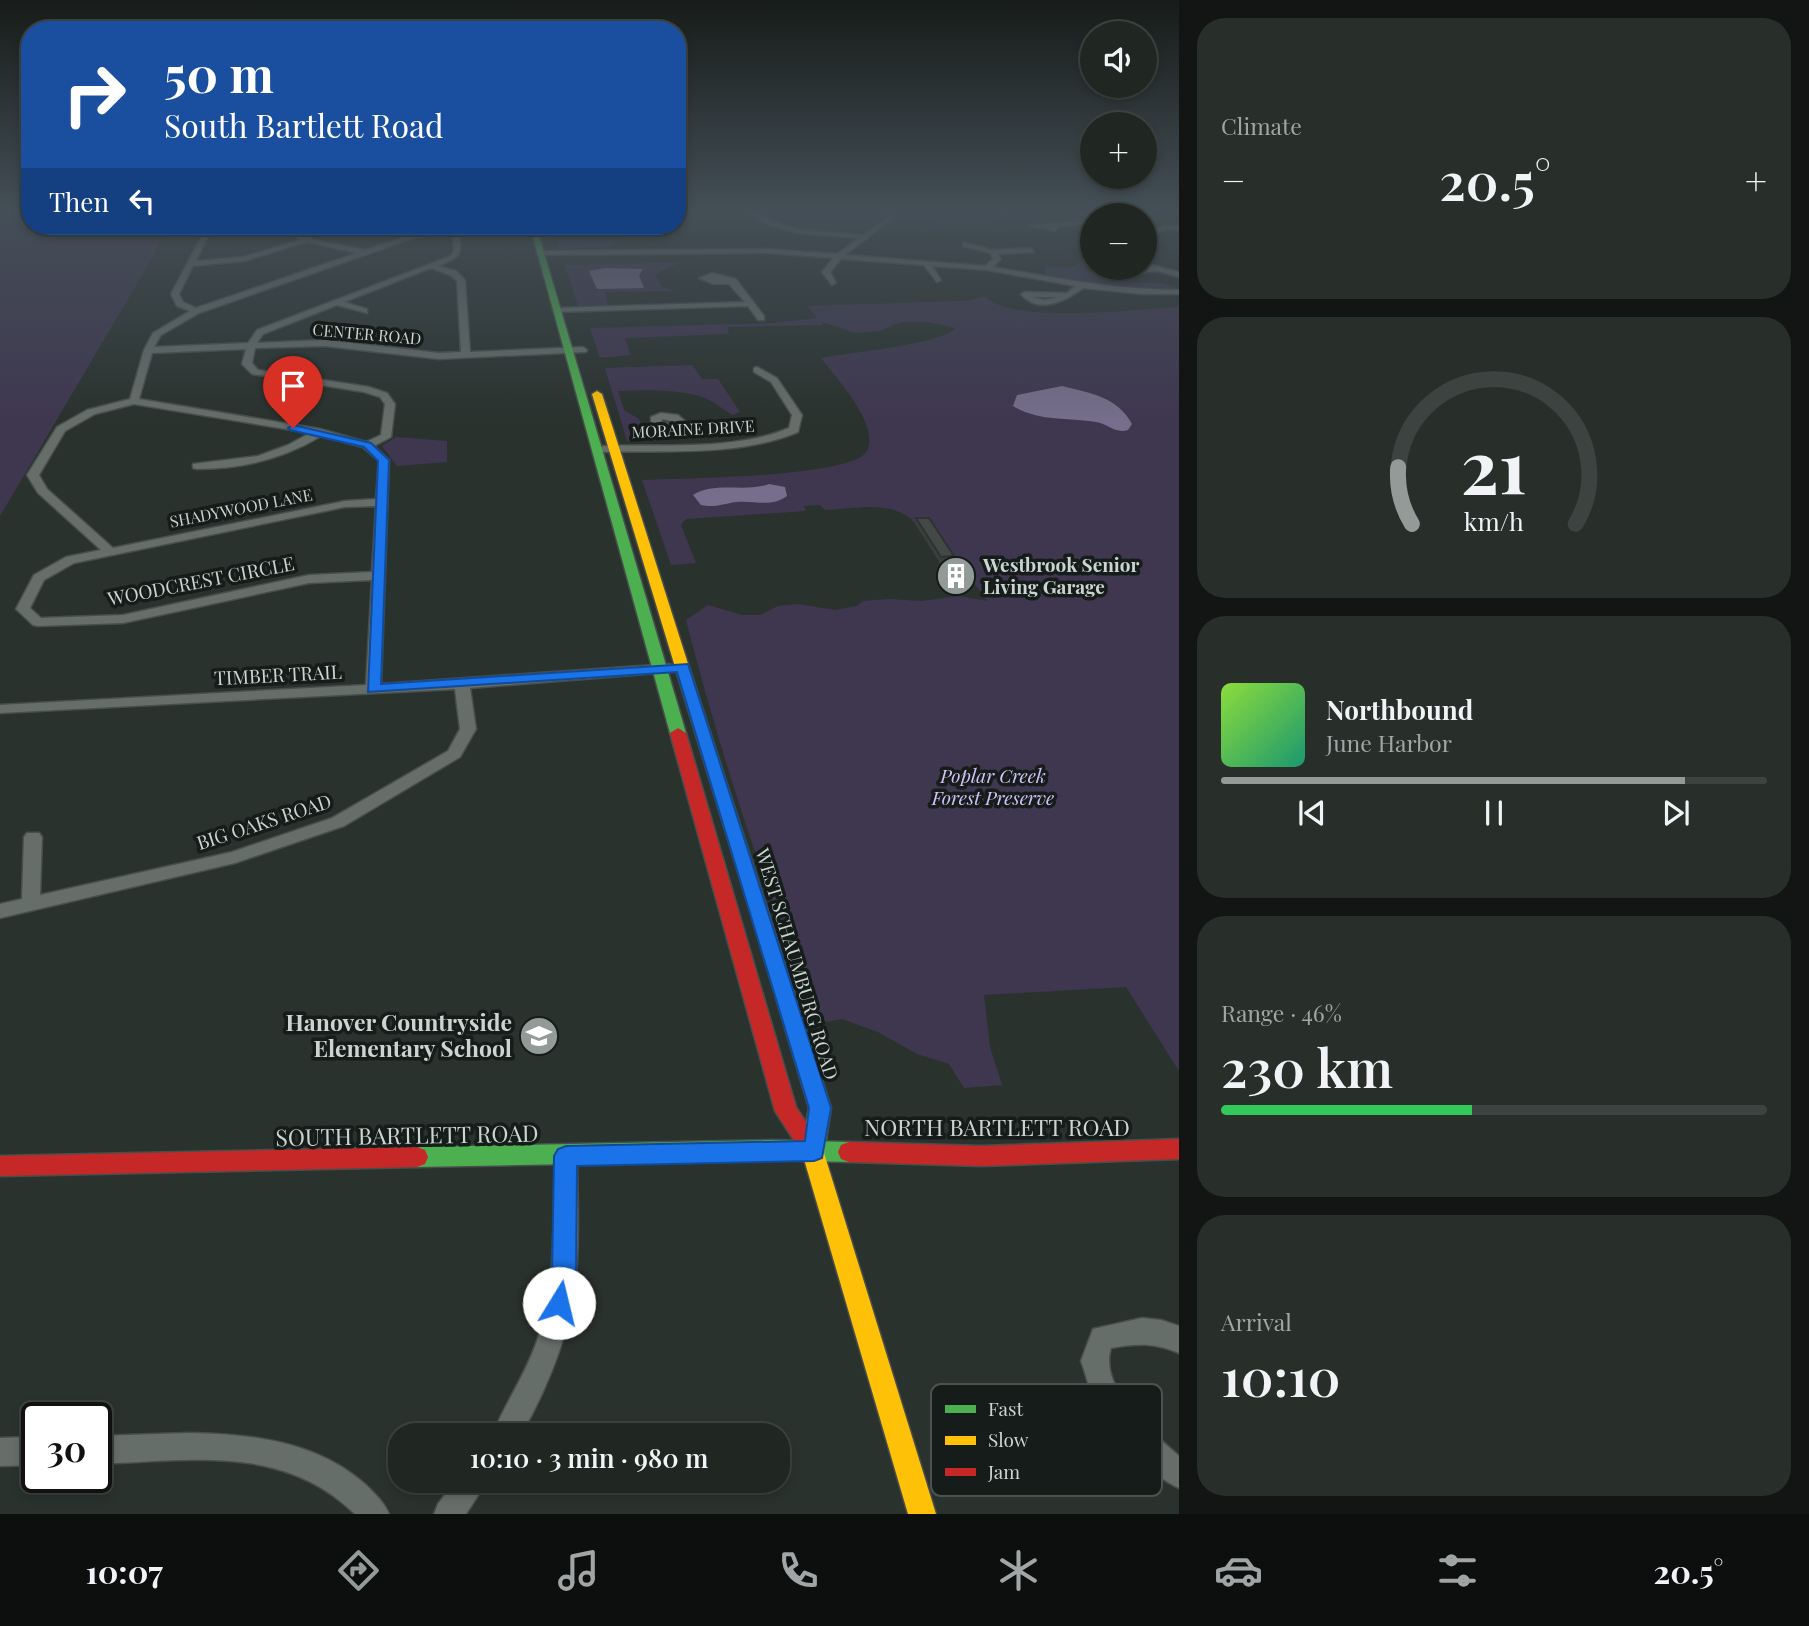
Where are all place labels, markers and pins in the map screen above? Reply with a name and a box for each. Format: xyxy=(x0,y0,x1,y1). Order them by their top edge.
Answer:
pin xyxy=(263,356,323,428)
place label: Westbrook Senior Living Garage xyxy=(982,551,1140,599)
building icon: Westbrook Senior Living Garage xyxy=(935,555,977,597)
place label: Hanover Countryside Elementary School xyxy=(286,1006,512,1063)
school or university icon: Hanover Countryside Elementary School xyxy=(518,1015,560,1057)

